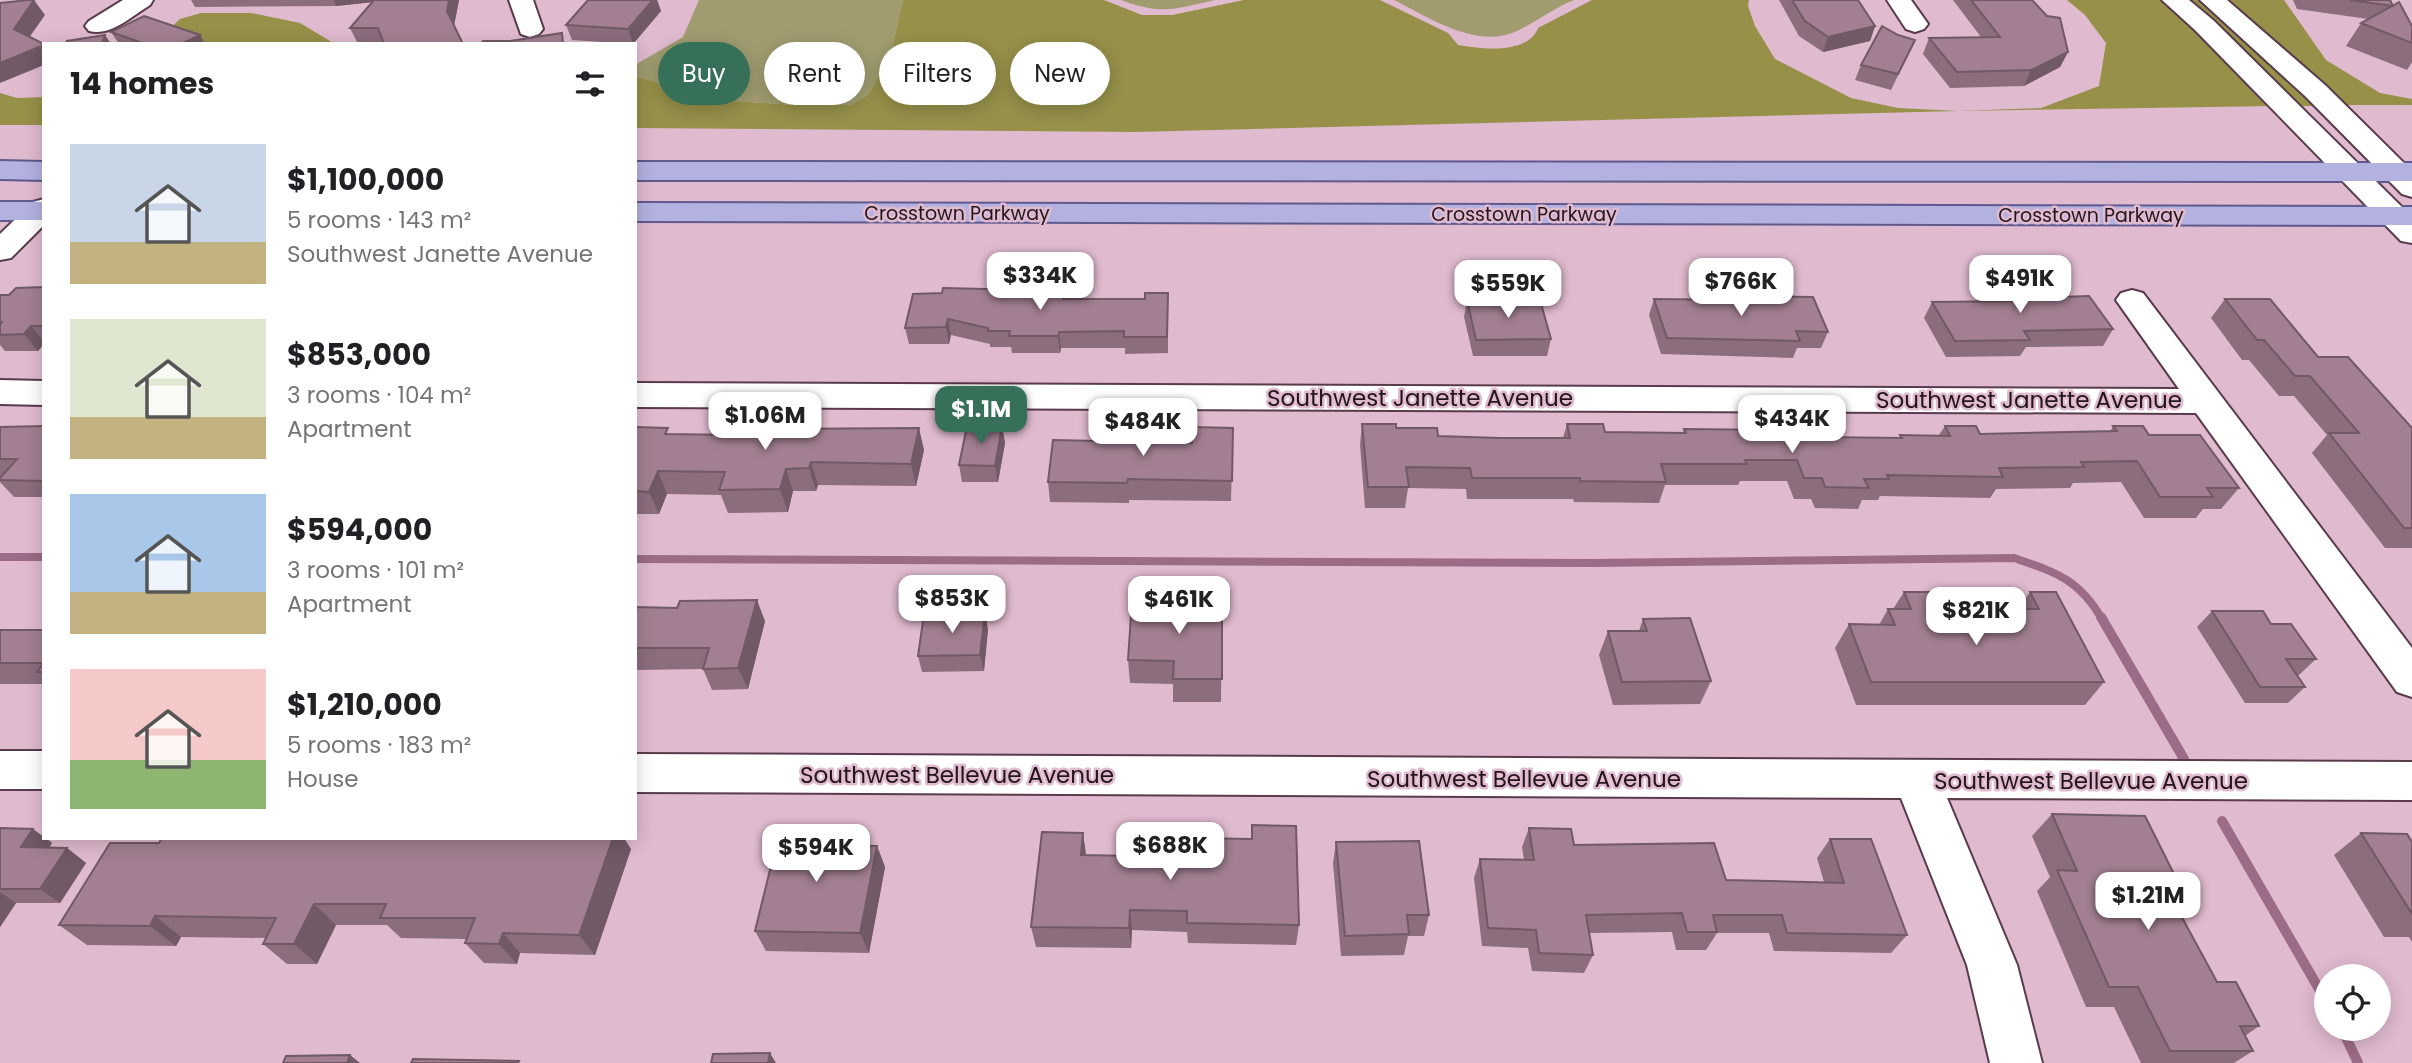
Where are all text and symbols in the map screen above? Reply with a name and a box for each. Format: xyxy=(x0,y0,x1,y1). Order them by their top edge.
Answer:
chip: Buy xyxy=(658,42,750,105)
chip: Rent xyxy=(764,42,865,105)
chip: Filters xyxy=(879,42,996,105)
chip: New xyxy=(1010,42,1110,105)
text: 14 homes xyxy=(70,62,214,105)
icon: filters xyxy=(571,65,609,103)
text: $1,100,000 xyxy=(287,158,444,201)
icon: home xyxy=(126,172,210,256)
street label: Crosstown Parkway xyxy=(864,200,1050,227)
street label: Crosstown Parkway xyxy=(1431,201,1617,228)
street label: Crosstown Parkway xyxy=(1998,202,2184,229)
text: 5 rooms · 143 m² xyxy=(287,204,471,236)
text: Southwest Janette Avenue xyxy=(287,238,593,270)
pin: $334K xyxy=(991,252,1089,312)
pin: $491K xyxy=(1971,256,2069,315)
pin: $766K xyxy=(1692,258,1790,318)
text: $334K xyxy=(1003,259,1077,291)
pin: $559K xyxy=(1459,260,1557,320)
text: $491K xyxy=(1985,262,2055,294)
text: $766K xyxy=(1705,265,1777,297)
text: $559K xyxy=(1470,267,1546,299)
text: $853,000 xyxy=(287,333,431,376)
icon: home xyxy=(126,347,210,431)
text: 3 rooms · 104 m² xyxy=(287,379,471,411)
street label: Southwest Janette Avenue xyxy=(1267,382,1573,414)
street label: Southwest Janette Avenue xyxy=(1876,384,2182,416)
pin: $1.1M xyxy=(932,386,1030,446)
pin: $1.06M xyxy=(708,392,822,452)
text: $1.1M xyxy=(951,393,1011,425)
pin: $434K xyxy=(1743,396,1841,455)
pin: $484K xyxy=(1094,398,1192,458)
text: $1.06M xyxy=(724,399,806,431)
text: $434K xyxy=(1754,402,1830,434)
text: $484K xyxy=(1104,405,1182,437)
text: Apartment xyxy=(287,413,412,445)
text: $594,000 xyxy=(287,508,432,551)
icon: home xyxy=(126,522,210,606)
text: 3 rooms · 101 m² xyxy=(287,554,464,586)
pin: $853K xyxy=(903,576,1001,635)
pin: $461K xyxy=(1130,576,1228,636)
text: $853K xyxy=(915,582,989,614)
text: $461K xyxy=(1144,583,1214,615)
text: Apartment xyxy=(287,588,412,620)
pin: $821K xyxy=(1927,588,2025,647)
text: $821K xyxy=(1942,594,2010,626)
text: $1,210,000 xyxy=(287,683,442,726)
icon: home xyxy=(126,697,210,781)
text: 5 rooms · 183 m² xyxy=(287,729,471,761)
street label: Southwest Bellevue Avenue xyxy=(800,759,1114,791)
text: House xyxy=(287,763,359,795)
street label: Southwest Bellevue Avenue xyxy=(1367,763,1681,795)
street label: Southwest Bellevue Avenue xyxy=(1934,765,2248,797)
pin: $688K xyxy=(1121,822,1219,882)
pin: $594K xyxy=(767,824,865,884)
text: $688K xyxy=(1132,829,1208,861)
text: $594K xyxy=(778,831,854,863)
pin: $1.21M xyxy=(2091,872,2205,932)
text: $1.21M xyxy=(2111,879,2185,911)
map controls xyxy=(2314,964,2391,1041)
button: locate xyxy=(2314,964,2391,1041)

